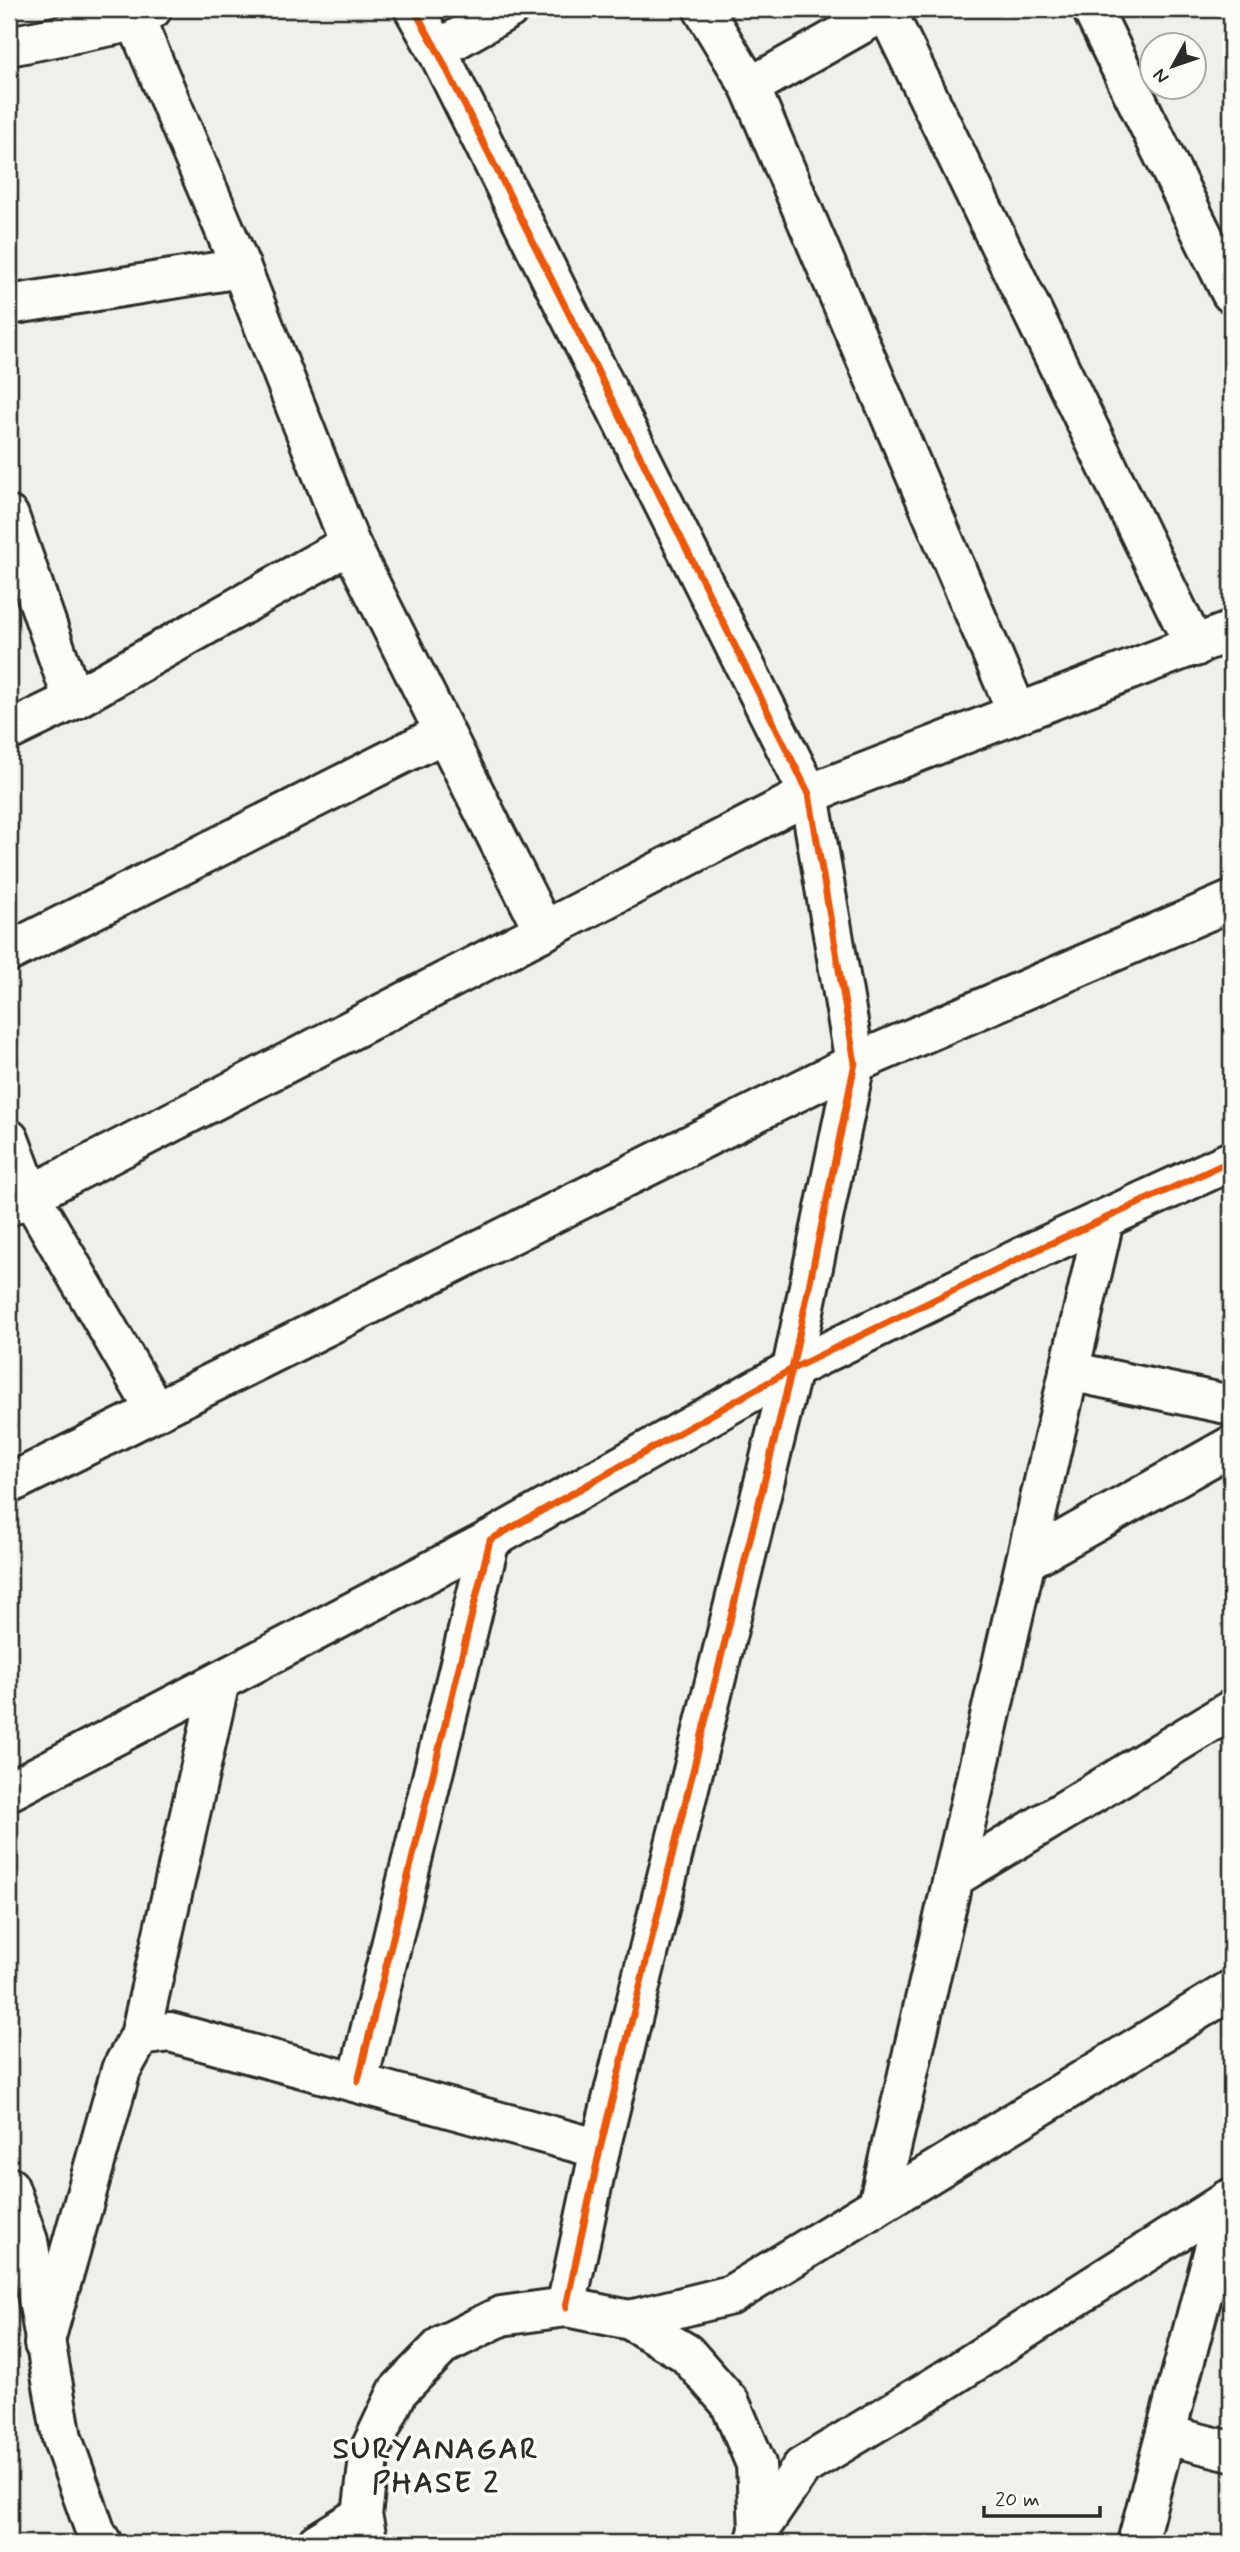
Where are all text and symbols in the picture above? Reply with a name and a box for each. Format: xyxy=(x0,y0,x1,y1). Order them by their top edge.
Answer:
north arrow xyxy=(1138,32,1208,102)
text: N xyxy=(1147,63,1175,89)
district label: SURYANAGAR PHASE 2 xyxy=(332,2430,540,2503)
scale bar xyxy=(984,2475,1100,2519)
text: 20 m xyxy=(995,2486,1040,2514)

